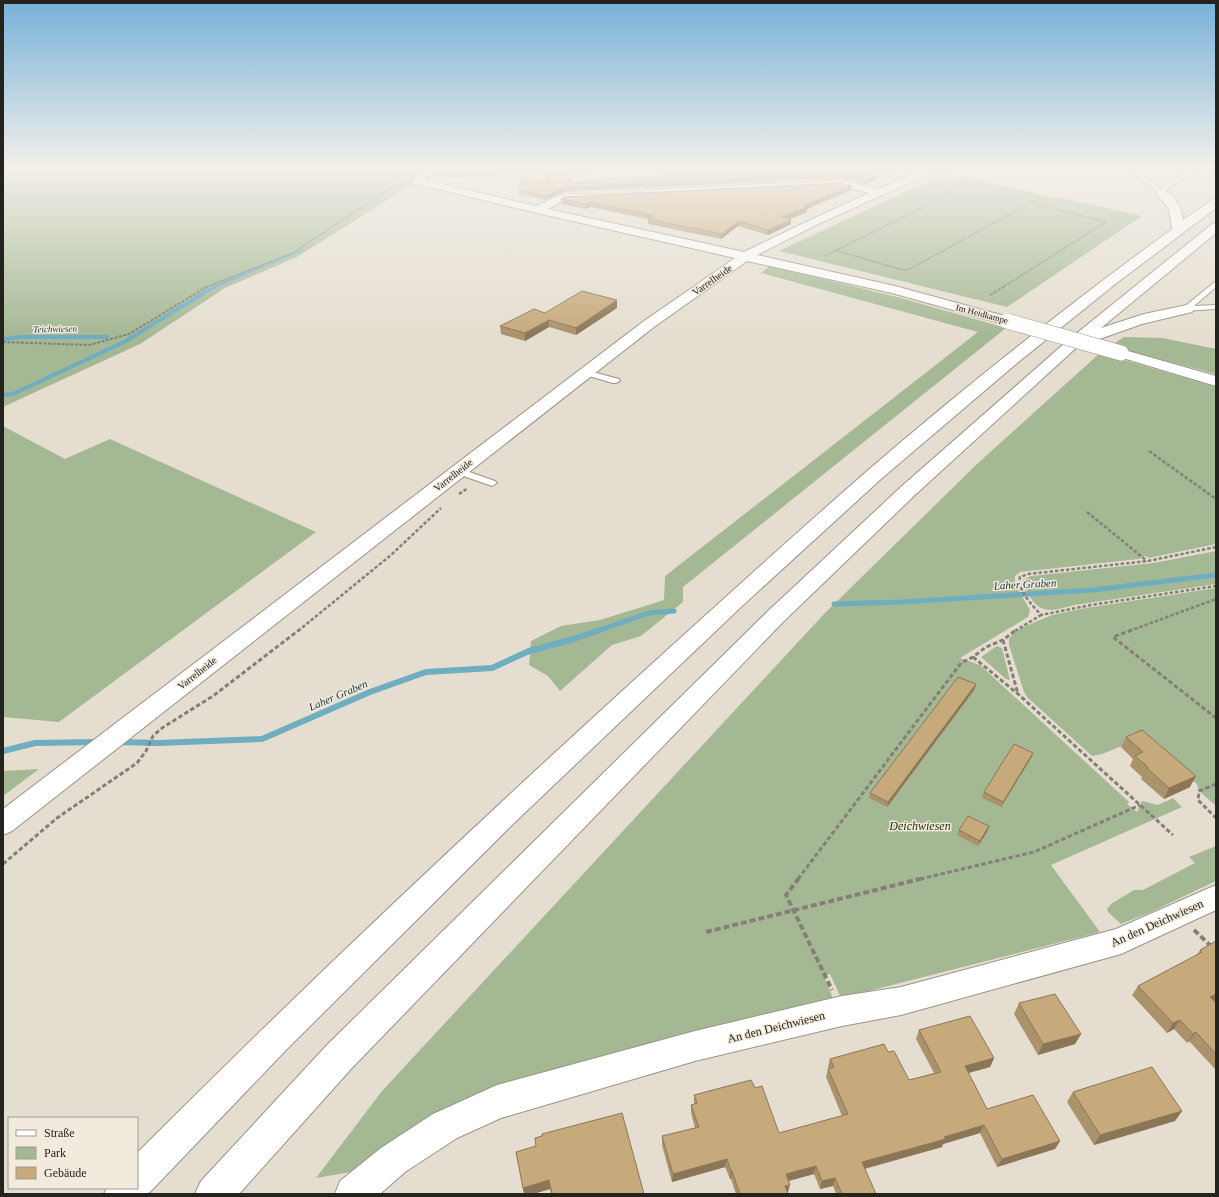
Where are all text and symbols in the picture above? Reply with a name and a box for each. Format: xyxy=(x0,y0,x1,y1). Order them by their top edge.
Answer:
street label: Varrelheide xyxy=(690,262,734,298)
street label: Im Heidkampe xyxy=(955,302,1009,326)
water label: Teichwiesen xyxy=(33,324,77,334)
street label: Varrelheide xyxy=(431,456,475,494)
water label: Laher Graben xyxy=(992,576,1057,592)
street label: Varrelheide xyxy=(175,654,219,692)
water label: Laher Graben xyxy=(306,677,370,713)
park label: Deichwiesen xyxy=(888,819,951,833)
street label: An den Deichwiesen xyxy=(1108,896,1206,950)
street label: An den Deichwiesen xyxy=(726,1008,826,1046)
legend xyxy=(8,1117,138,1189)
text: Straße xyxy=(44,1126,75,1140)
text: Park xyxy=(44,1146,66,1160)
text: Gebäude xyxy=(44,1166,87,1180)

